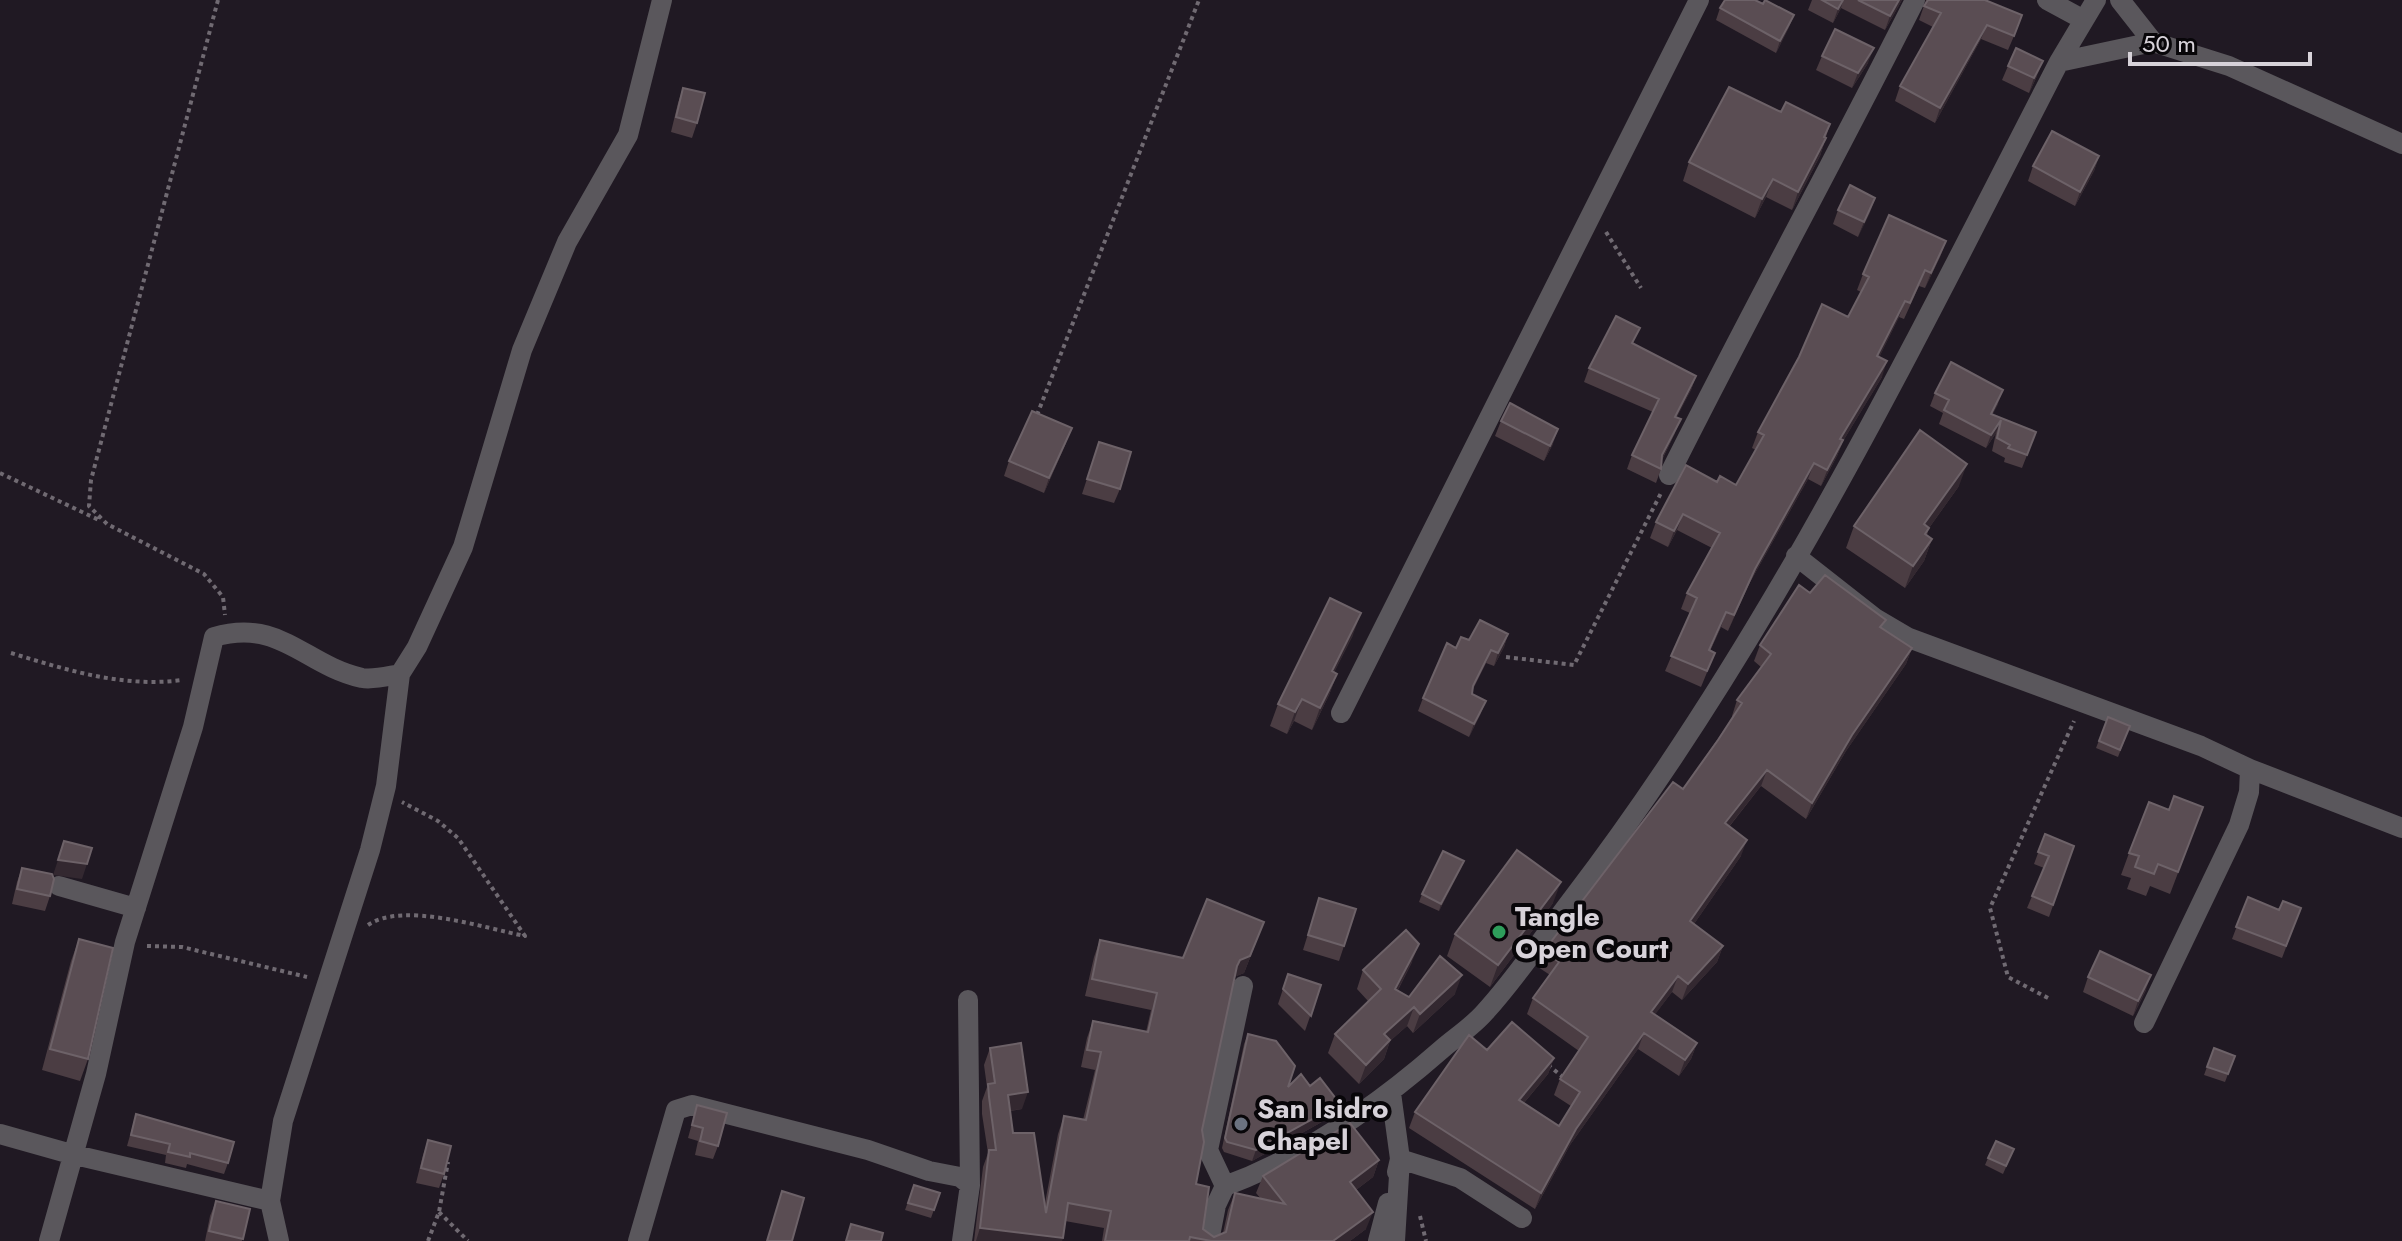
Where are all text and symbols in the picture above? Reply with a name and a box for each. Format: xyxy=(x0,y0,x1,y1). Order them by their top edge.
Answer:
scale bar xyxy=(2130,16,2310,66)
text: 50 m xyxy=(2142,26,2196,61)
place label: Tangle Open Court xyxy=(1515,896,1669,969)
marker: Tangle Open Court xyxy=(1490,923,1508,941)
place label: San Isidro Chapel xyxy=(1257,1088,1388,1161)
marker: San Isidro Chapel xyxy=(1232,1115,1250,1133)

